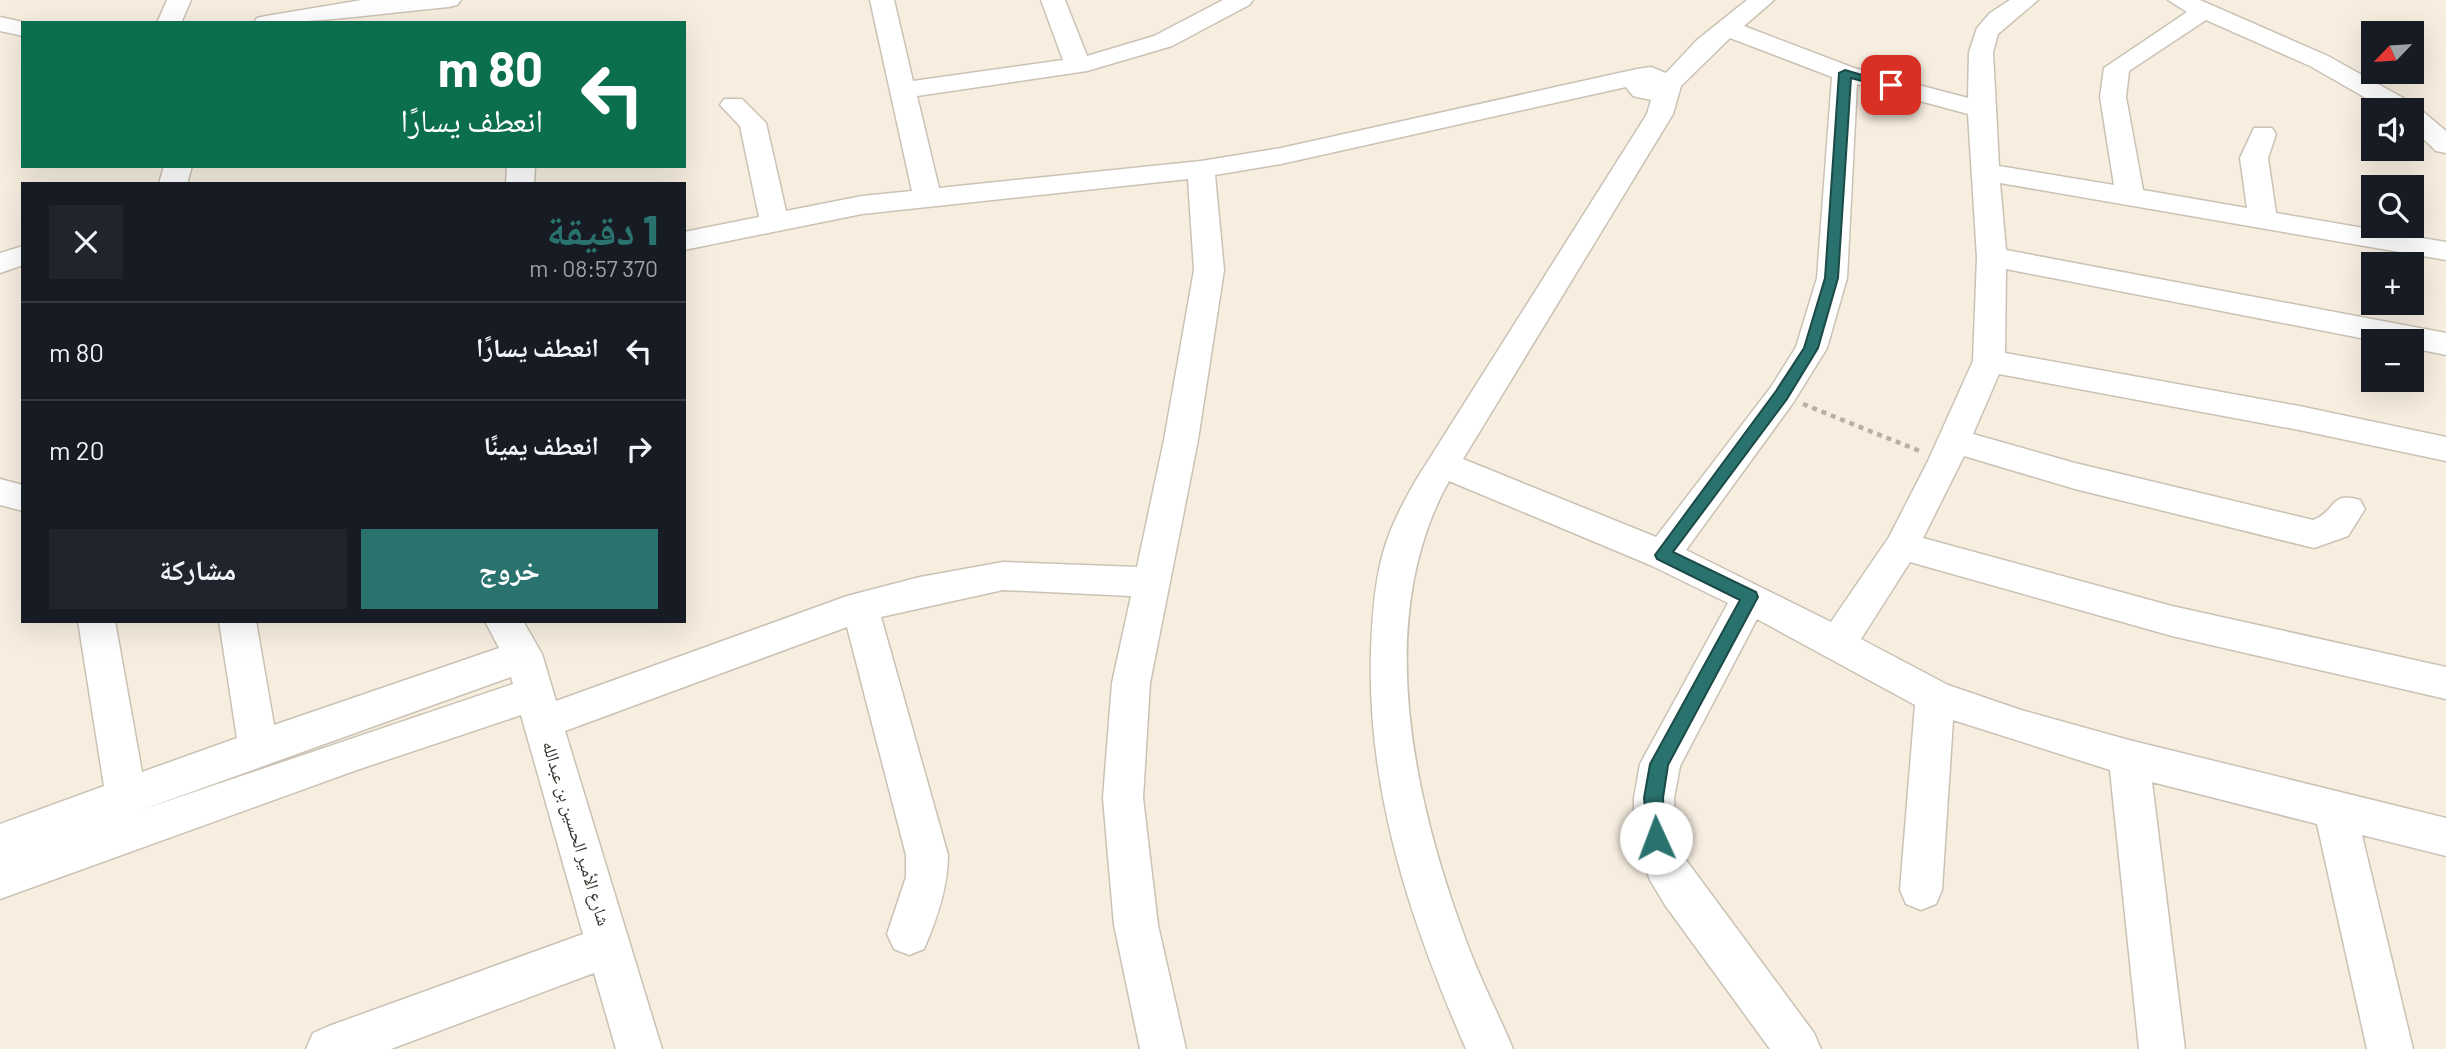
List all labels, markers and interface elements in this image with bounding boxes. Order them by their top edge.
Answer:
north arrow [2361,21,2424,84]
map controls [2361,21,2424,392]
text: 80 m [438,38,543,97]
icon: left [567,49,658,140]
pin [1861,55,1921,115]
icon: arrive [1872,66,1910,104]
button: sound [2361,98,2424,161]
text: انعطف يسارًا [400,100,543,138]
button: search [2361,175,2424,238]
text: 1 دقيقة [546,203,658,253]
button: close [49,205,123,279]
button: + [2361,252,2424,315]
text: 370 m · 08:57 [529,254,658,282]
button: − [2361,329,2424,392]
text: انعطف يسارًا [476,331,599,362]
icon: left [620,332,658,370]
text: 80 m [49,336,104,367]
text: انعطف يمينًا [484,429,599,460]
icon: right [620,430,658,468]
text: 20 m [49,434,104,465]
button: مشاركة [49,529,347,609]
button: خروج [361,529,658,609]
street label: شارع الأمير الحسين بن عبدالله [537,738,616,928]
position arrow [1619,801,1693,875]

